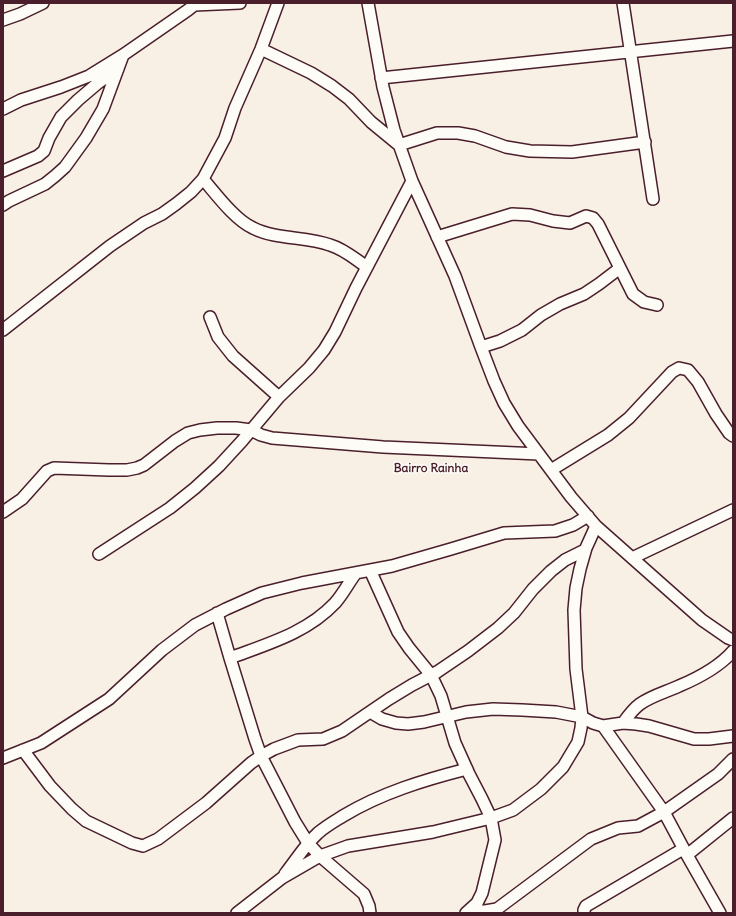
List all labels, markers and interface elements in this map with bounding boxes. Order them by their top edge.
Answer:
district label: Bairro Rainha [394,462,468,476]

